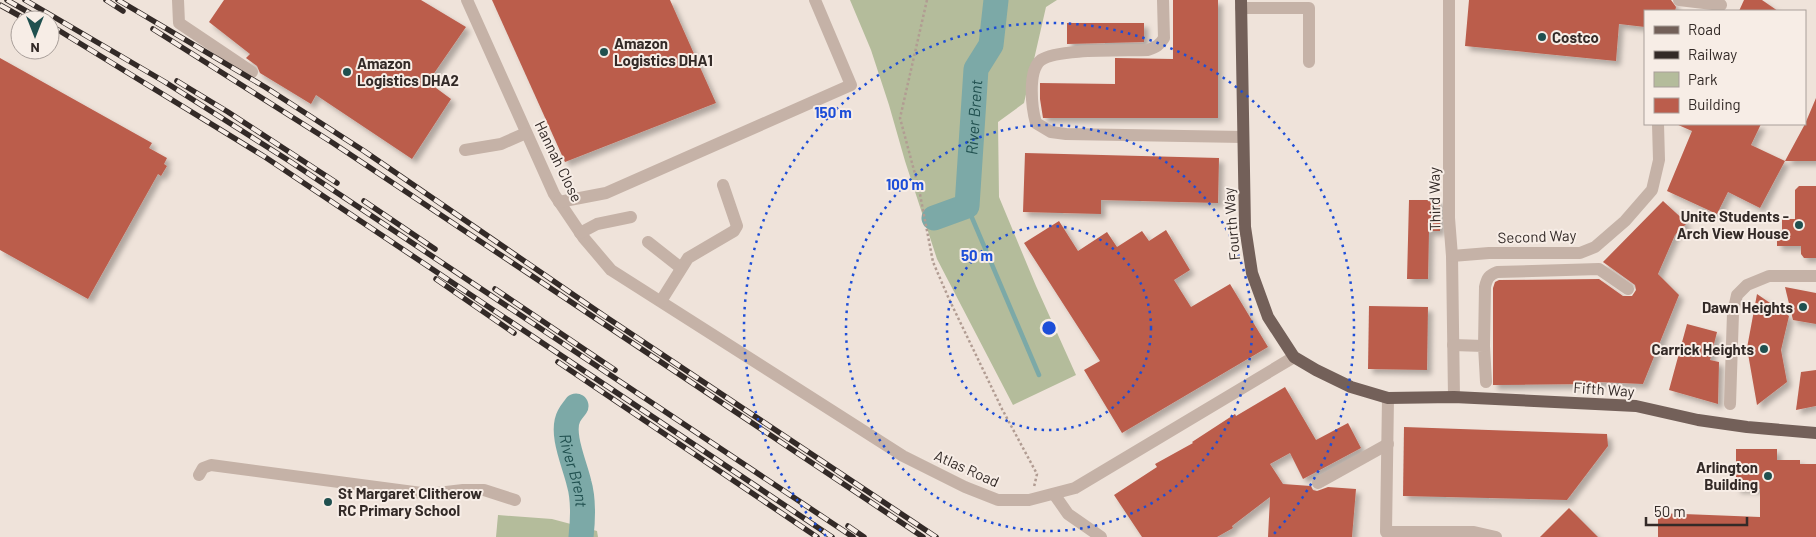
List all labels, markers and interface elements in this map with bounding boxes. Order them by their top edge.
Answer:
north arrow [10,10,60,60]
legend [1644,10,1806,125]
text: Road [1688,20,1721,38]
place label: Costco [1552,28,1599,46]
marker: Costco [1536,31,1548,43]
place label: Amazon Logistics DHA1 [614,34,713,69]
text: N [30,40,40,57]
text: Railway [1688,45,1737,63]
marker: Amazon Logistics DHA1 [598,46,610,58]
place label: Amazon Logistics DHA2 [357,54,459,89]
marker: Amazon Logistics DHA2 [341,66,353,78]
text: Park [1688,70,1718,88]
water label: River Brent [961,79,985,155]
text: Building [1688,95,1741,113]
text: 150 m [814,103,852,121]
street label: Hannah Close [532,117,586,205]
street label: Third Way [1424,167,1444,231]
text: 100 m [886,175,924,193]
street label: Fourth Way [1219,187,1243,261]
place label: Unite Students - Arch View House [1677,207,1789,242]
marker: Unite Students - Arch View House [1793,219,1805,231]
street label: Second Way [1497,226,1577,246]
text: 50 m [961,246,993,264]
place label: Dawn Heights [1702,298,1793,316]
marker: Dawn Heights [1797,301,1809,313]
centre of rings [1040,319,1058,337]
place label: Carrick Heights [1651,340,1754,358]
marker: Carrick Heights [1758,343,1770,355]
street label: Fifth Way [1573,378,1635,400]
water label: River Brent [557,432,592,508]
street label: Atlas Road [932,446,1002,490]
place label: Arlington Building [1696,458,1758,493]
marker: Arlington Building [1762,470,1774,482]
place label: St Margaret Clitherow RC Primary School [338,484,482,519]
scale bar [1646,494,1747,526]
marker: St Margaret Clitherow RC Primary School [322,496,334,508]
text: 50 m [1654,502,1686,520]

